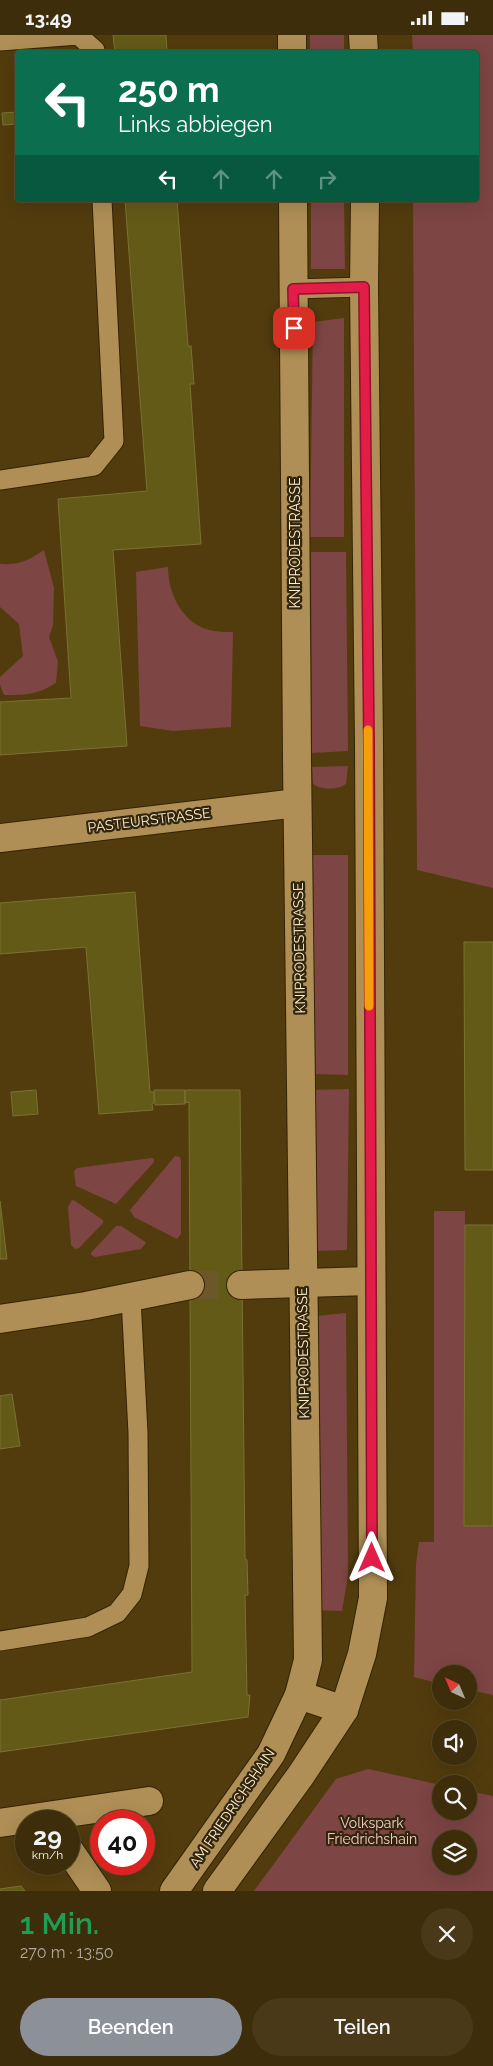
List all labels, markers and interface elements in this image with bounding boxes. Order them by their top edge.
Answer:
text: 13:49 [25,7,72,29]
text: 250 m [118,69,220,110]
icon: left [35,70,100,135]
text: Links abbiegen [118,111,273,137]
icon: left [154,165,182,193]
icon: ahead [207,165,235,193]
icon: ahead [260,165,288,193]
icon: right [313,165,341,193]
pin [273,307,315,349]
icon: arrive [280,314,308,342]
street label: KNIPRODESTRASSE [287,477,303,609]
street label: PASTEURSTRASSE [87,805,211,835]
street label: KNIPRODESTRASSE [290,882,308,1014]
street label: KNIPRODESTRASSE [294,1287,312,1419]
position arrow [345,1531,397,1583]
north arrow [432,1665,478,1710]
map controls [432,1665,477,1875]
button: sound [432,1720,477,1765]
street label: AM FRIEDRICHSHAIN [186,1746,278,1870]
button: search [432,1775,477,1820]
speed limit sign: 40 [90,1810,155,1875]
park label: Volkspark Friedrichshain [327,1815,417,1847]
text: 29 [33,1821,62,1851]
button: layers [432,1830,477,1875]
text: km/h [32,1848,63,1862]
text: 1 Min. [20,1906,99,1941]
button: close [421,1908,473,1960]
text: 270 m · 13:50 [20,1943,114,1962]
button: Beenden [20,1998,242,2056]
button: Teilen [252,1998,473,2056]

